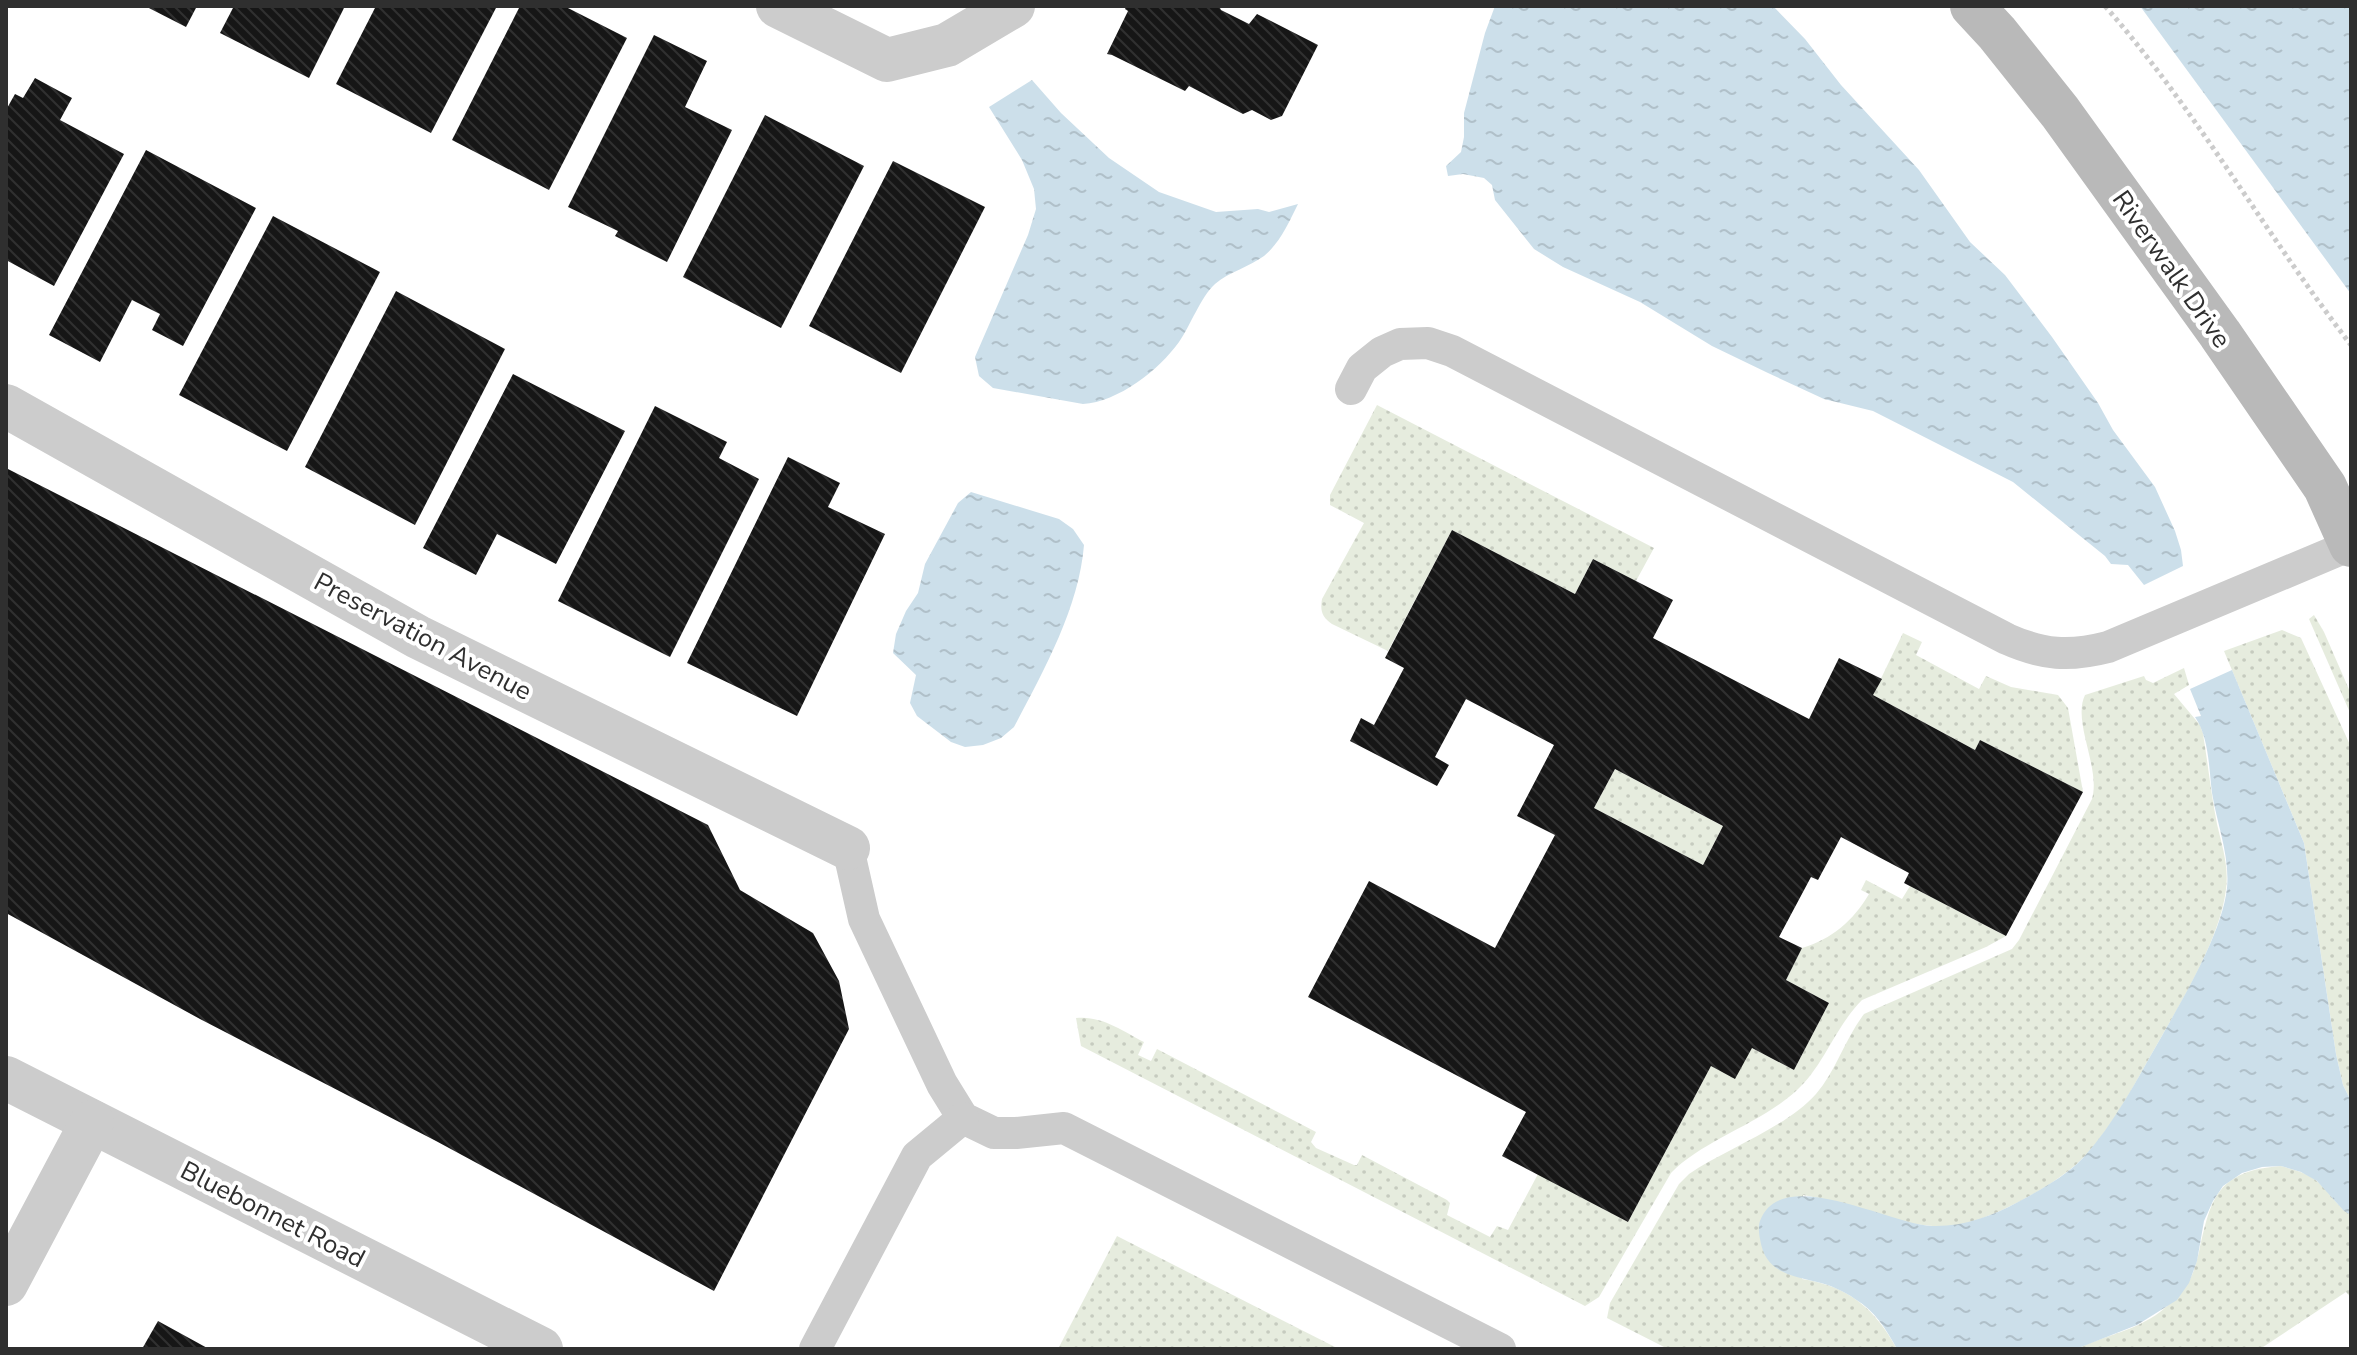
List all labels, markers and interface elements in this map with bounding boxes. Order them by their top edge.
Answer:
street label: Riverwalk Drive [2104,183,2239,355]
street label: Preservation Avenue [308,564,538,709]
street label: Bluebonnet Road [174,1153,371,1276]

